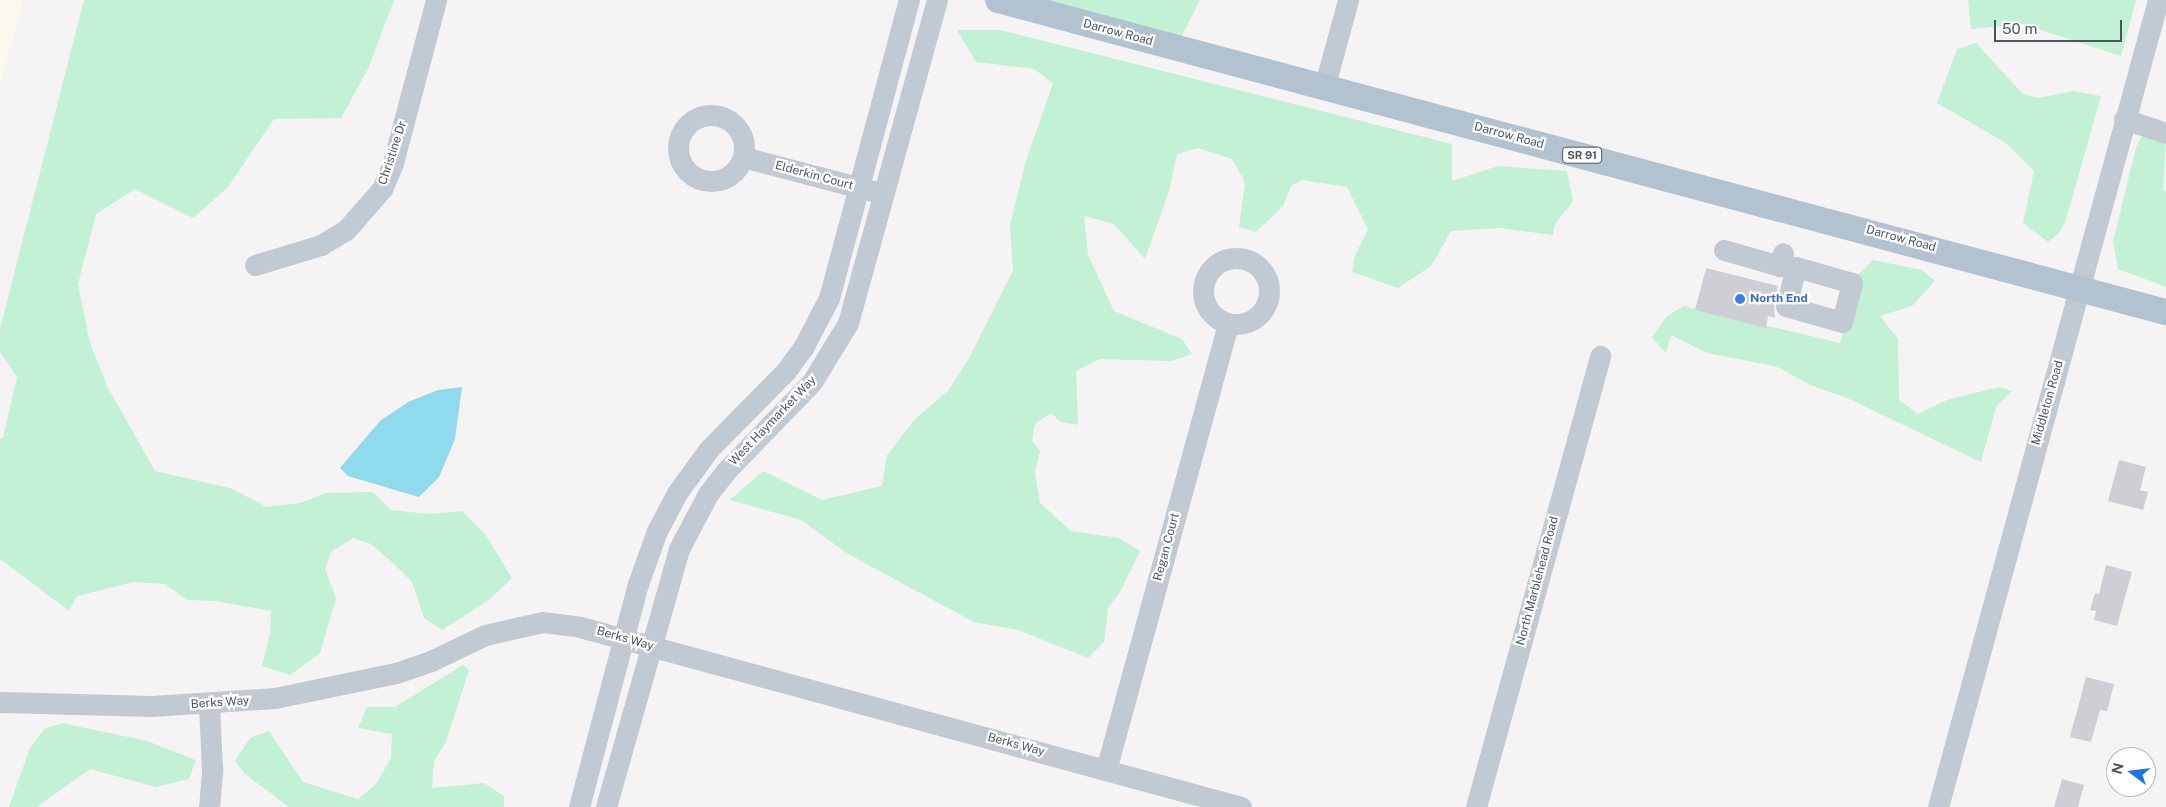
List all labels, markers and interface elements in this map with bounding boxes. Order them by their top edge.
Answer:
scale bar [1996,10,2124,42]
street label: Darrow Road [1082,17,1154,49]
text: 50 m [2002,20,2037,37]
street label: Christine Dr [376,119,410,187]
street label: Darrow Road [1473,120,1545,152]
road number: SR 91 [1562,146,1602,164]
street label: Elderkin Court [773,159,855,193]
street label: Darrow Road [1865,223,1937,255]
place label: North End [1750,292,1808,306]
marker: North End [1734,293,1746,305]
street label: Middleton Road [2029,359,2067,447]
street label: West Haymarket Way [726,373,820,469]
street label: Regan Court [1151,511,1183,583]
street label: North Marblehead Road [1514,515,1562,647]
street label: Berks Way [595,624,655,654]
street label: Berks Way [190,694,250,712]
street label: Berks Way [986,730,1046,760]
north arrow [2106,747,2156,797]
text: N [2108,761,2127,776]

